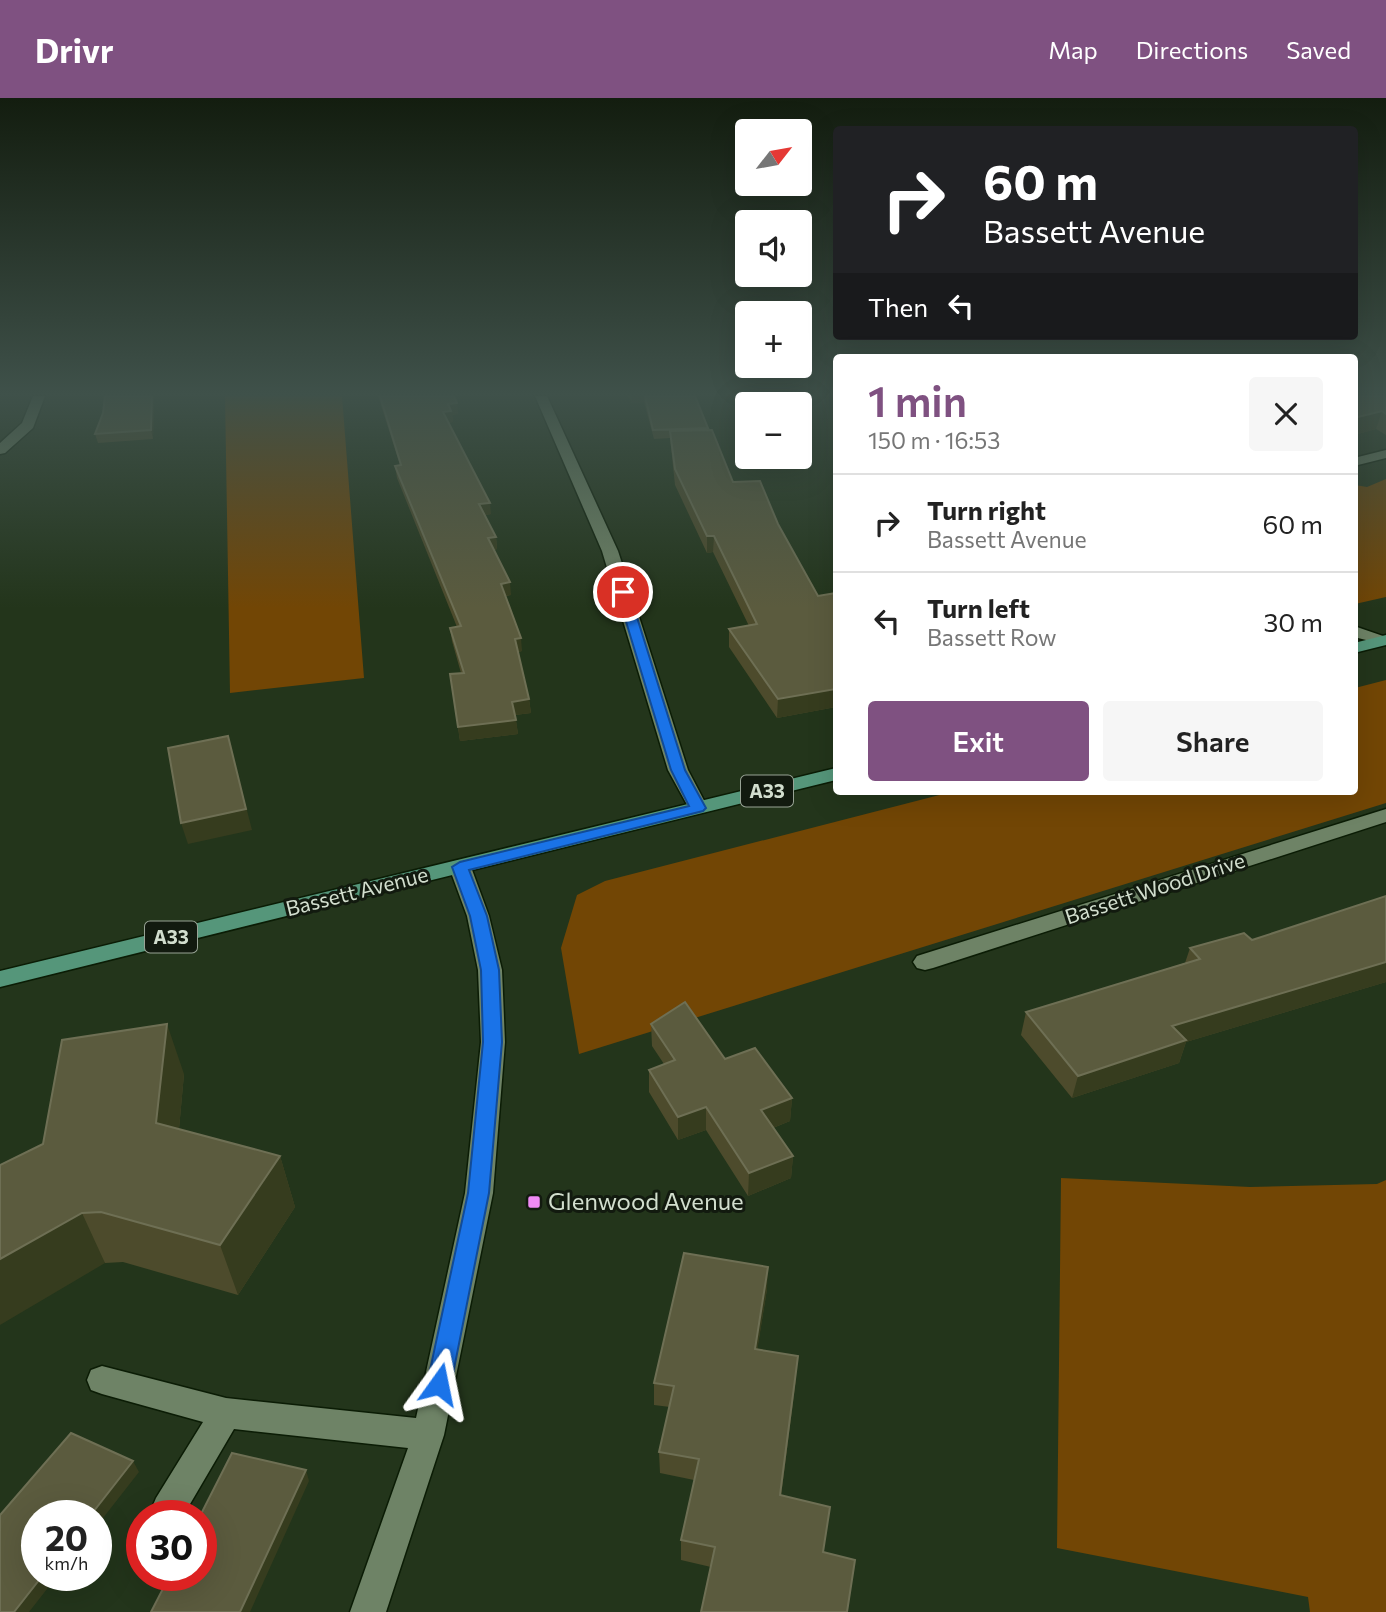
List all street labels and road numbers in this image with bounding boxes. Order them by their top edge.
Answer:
road number: A33 [741,776,793,806]
street label: Bassett Wood Drive [1061,847,1248,928]
street label: Bassett Avenue [283,861,430,920]
road number: A33 [145,922,197,952]

